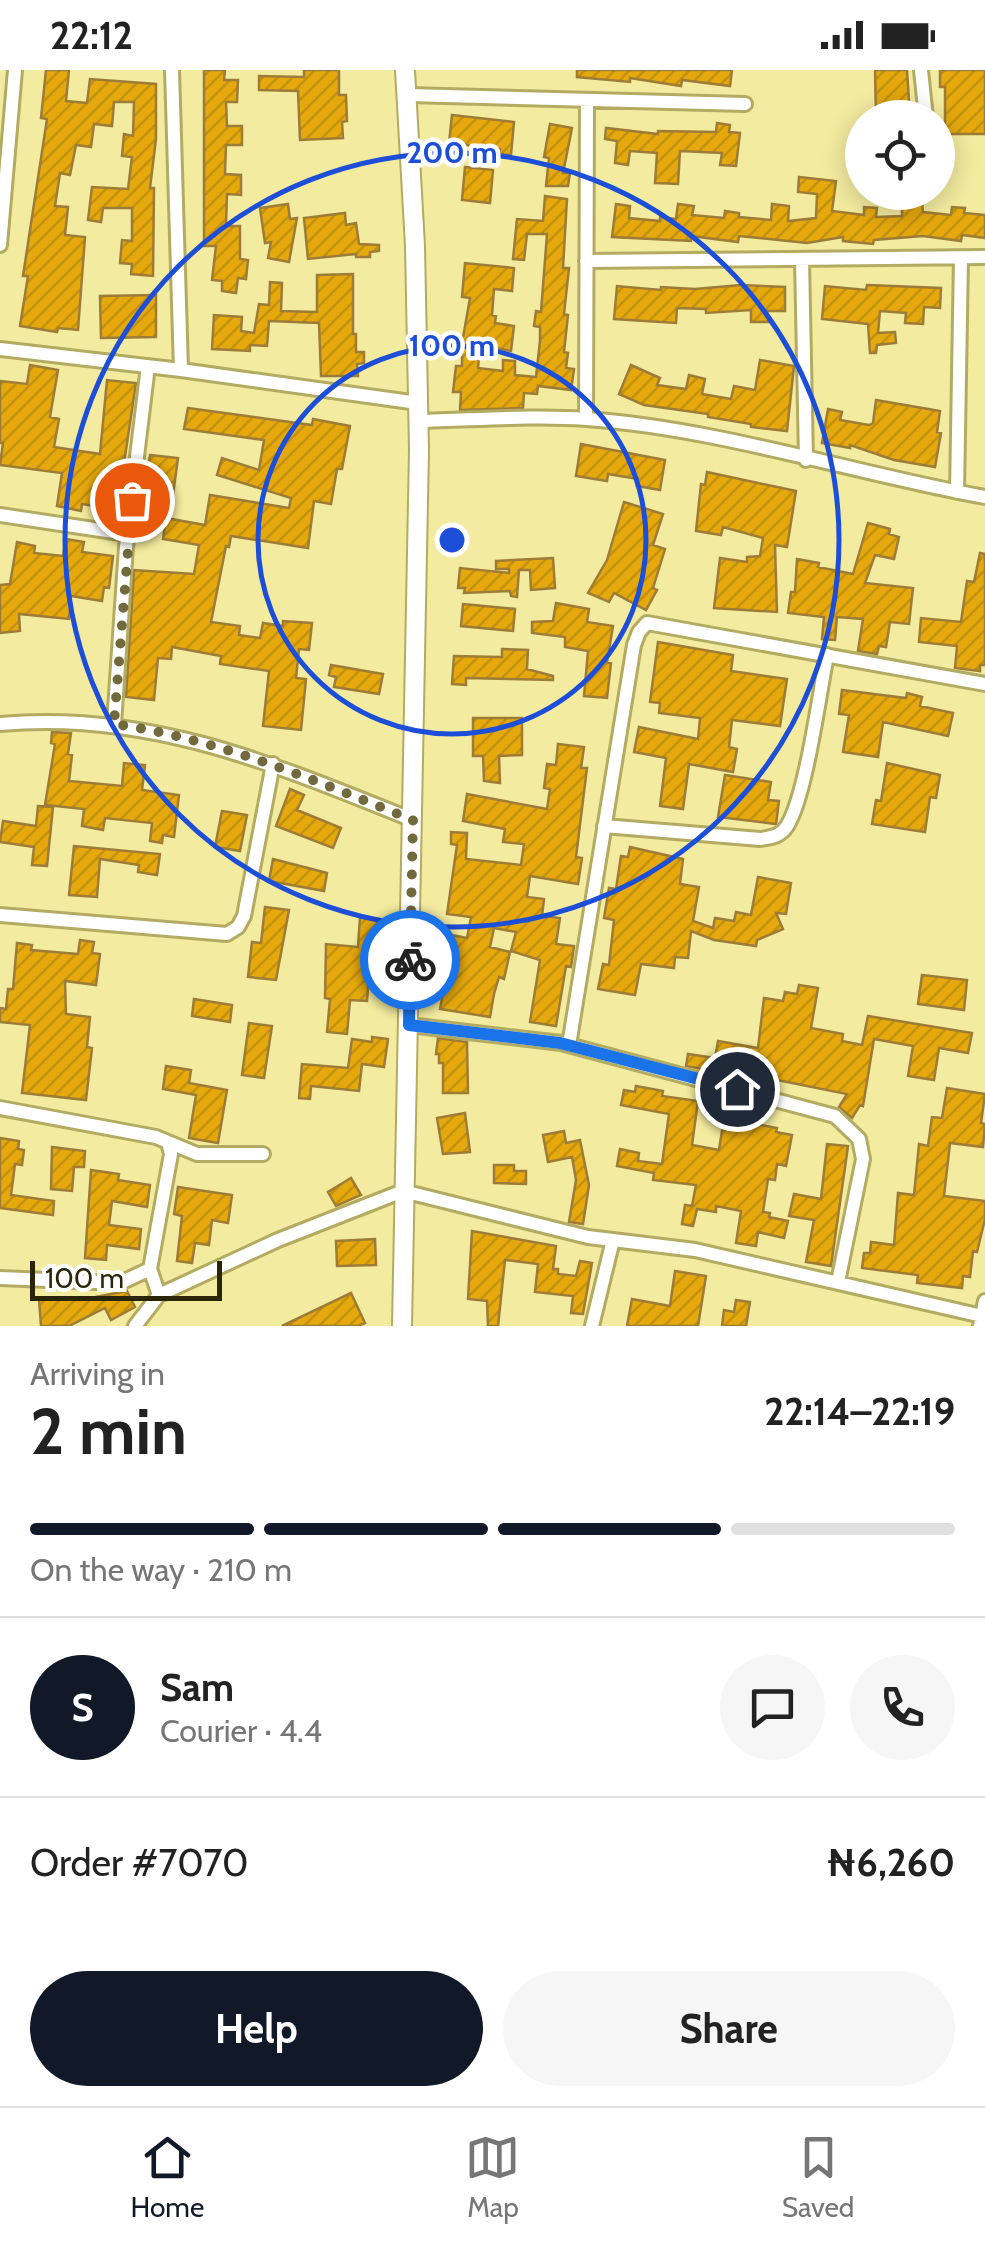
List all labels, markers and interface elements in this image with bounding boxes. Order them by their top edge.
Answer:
text: 22:12 [50,12,133,59]
map controls [845,100,955,210]
button: locate [845,100,955,210]
text: 200 m [406,134,498,171]
text: 100 m [409,327,495,364]
pin [90,458,175,543]
icon: bag [105,473,160,528]
centre of rings [434,522,470,558]
courier [360,910,460,1010]
icon: bike [383,933,438,988]
pin [695,1047,780,1132]
icon: home [710,1062,765,1117]
scale bar [30,1256,222,1300]
text: 100 m [45,1261,124,1295]
text: Arriving in [30,1354,165,1393]
text: 22:14–22:19 [764,1388,955,1435]
text: 2 min [30,1391,187,1470]
text: On the way · 210 m [30,1550,292,1589]
button: chat [720,1655,825,1760]
button: phone [850,1655,955,1760]
text: Sam [160,1664,234,1711]
text: S [71,1684,94,1731]
text: Courier · 4.4 [160,1711,322,1750]
text: Order #7070 [30,1839,249,1886]
text: ₦6,260 [826,1839,955,1886]
button: Help [30,1971,483,2086]
button: Share [503,1971,955,2086]
tab: Home [131,2130,204,2224]
tab: Map [465,2130,520,2224]
tab: Saved [782,2130,854,2224]

